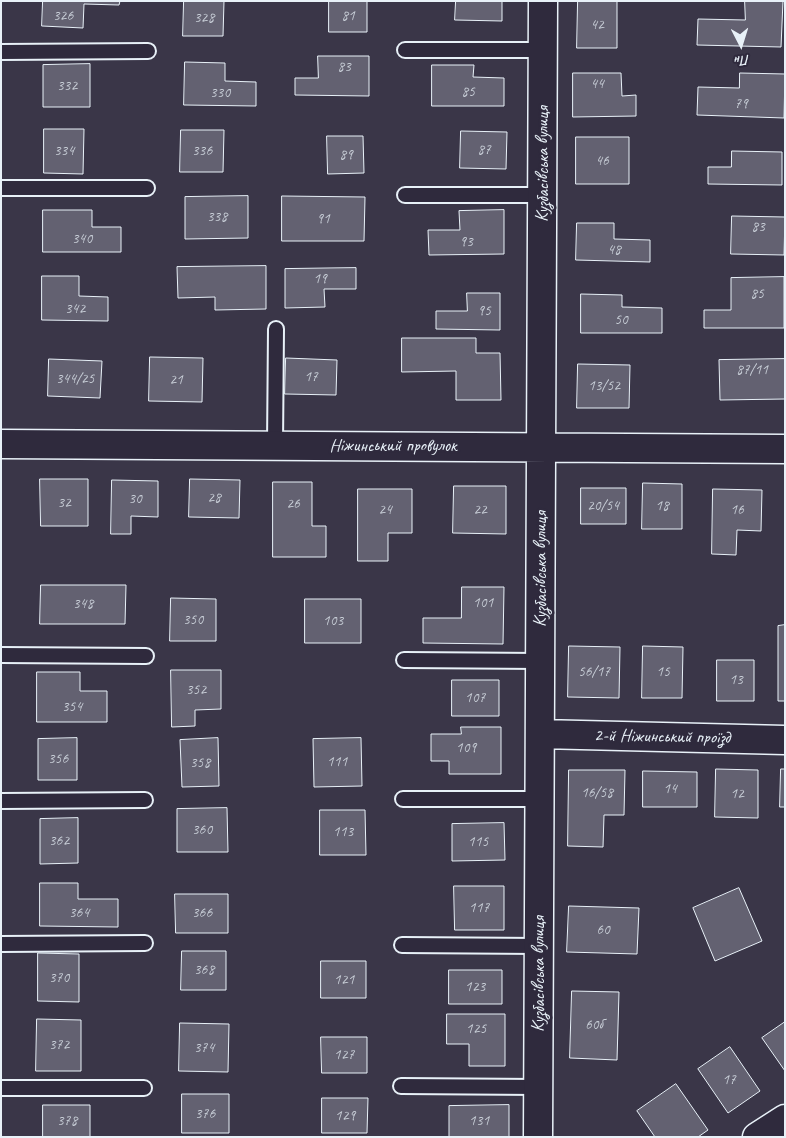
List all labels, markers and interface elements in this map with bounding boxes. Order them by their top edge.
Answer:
house number: 326 [53,7,73,25]
house number: 81 [341,7,355,25]
house number: 328 [194,9,214,27]
house number: 42 [590,16,604,34]
north arrow [716,20,766,70]
text: Пн [734,51,750,70]
house number: 83 [337,58,351,76]
house number: 44 [590,75,604,93]
house number: 332 [57,77,77,95]
house number: 85 [461,83,475,101]
house number: 330 [210,84,230,102]
house number: 79 [734,95,748,113]
street label: Кузбасівська вулиця [532,106,554,222]
house number: 87 [477,141,491,159]
house number: 334 [54,142,74,160]
house number: 336 [192,142,212,160]
house number: 89 [339,146,353,164]
house number: 46 [595,152,609,170]
house number: 338 [207,208,227,226]
house number: 91 [316,210,330,228]
house number: 83 [751,218,765,236]
house number: 340 [72,230,92,248]
house number: 93 [459,233,473,251]
house number: 48 [607,241,621,259]
house number: 19 [313,270,327,288]
house number: 85 [750,285,764,303]
house number: 342 [65,300,85,318]
house number: 95 [477,302,491,320]
house number: 50 [614,311,628,329]
house number: 87/11 [736,361,768,379]
house number: 17 [304,368,318,386]
house number: 344/25 [56,370,94,388]
house number: 21 [169,371,183,389]
house number: 13/52 [588,377,620,395]
street label: Ніжинський провулок [329,435,457,457]
house number: 28 [207,489,221,507]
house number: 30 [128,490,142,508]
house number: 32 [57,494,71,512]
house number: 26 [286,495,300,513]
house number: 20/54 [587,497,619,515]
house number: 18 [655,497,669,515]
house number: 24 [378,501,392,519]
house number: 22 [473,501,487,519]
house number: 16 [730,501,744,519]
street label: Кузбасівська вулиця [530,511,552,627]
house number: 101 [473,594,493,612]
house number: 348 [73,595,93,613]
house number: 350 [183,611,203,629]
house number: 103 [323,612,343,630]
house number: 56/17 [578,663,610,681]
house number: 15 [656,663,670,681]
house number: 13 [729,671,743,689]
house number: 352 [186,681,206,699]
house number: 107 [465,689,485,707]
house number: 354 [62,698,82,716]
street label: 2-й Ніжинський проїзд [594,725,730,749]
house number: 109 [456,739,476,757]
house number: 356 [48,750,68,768]
house number: 111 [327,753,347,771]
house number: 358 [190,754,210,772]
house number: 14 [663,780,677,798]
house number: 16/58 [581,784,613,802]
house number: 12 [730,785,744,803]
house number: 360 [192,821,212,839]
house number: 113 [333,823,353,841]
house number: 362 [49,832,69,850]
house number: 115 [468,833,488,851]
house number: 117 [469,899,489,917]
house number: 364 [69,904,89,922]
house number: 366 [192,904,212,922]
street label: Кузбасівська вулиця [528,916,550,1032]
house number: 60 [596,921,610,939]
house number: 368 [194,961,214,979]
house number: 370 [49,969,69,987]
house number: 121 [334,971,354,989]
house number: 123 [465,978,485,996]
house number: 60б [585,1016,603,1034]
house number: 125 [466,1020,486,1038]
house number: 372 [49,1036,69,1054]
house number: 374 [194,1039,214,1057]
house number: 127 [334,1046,354,1064]
house number: 17 [722,1071,736,1089]
house number: 376 [195,1105,215,1123]
house number: 129 [335,1107,355,1125]
house number: 378 [57,1112,77,1130]
house number: 131 [469,1112,489,1130]

